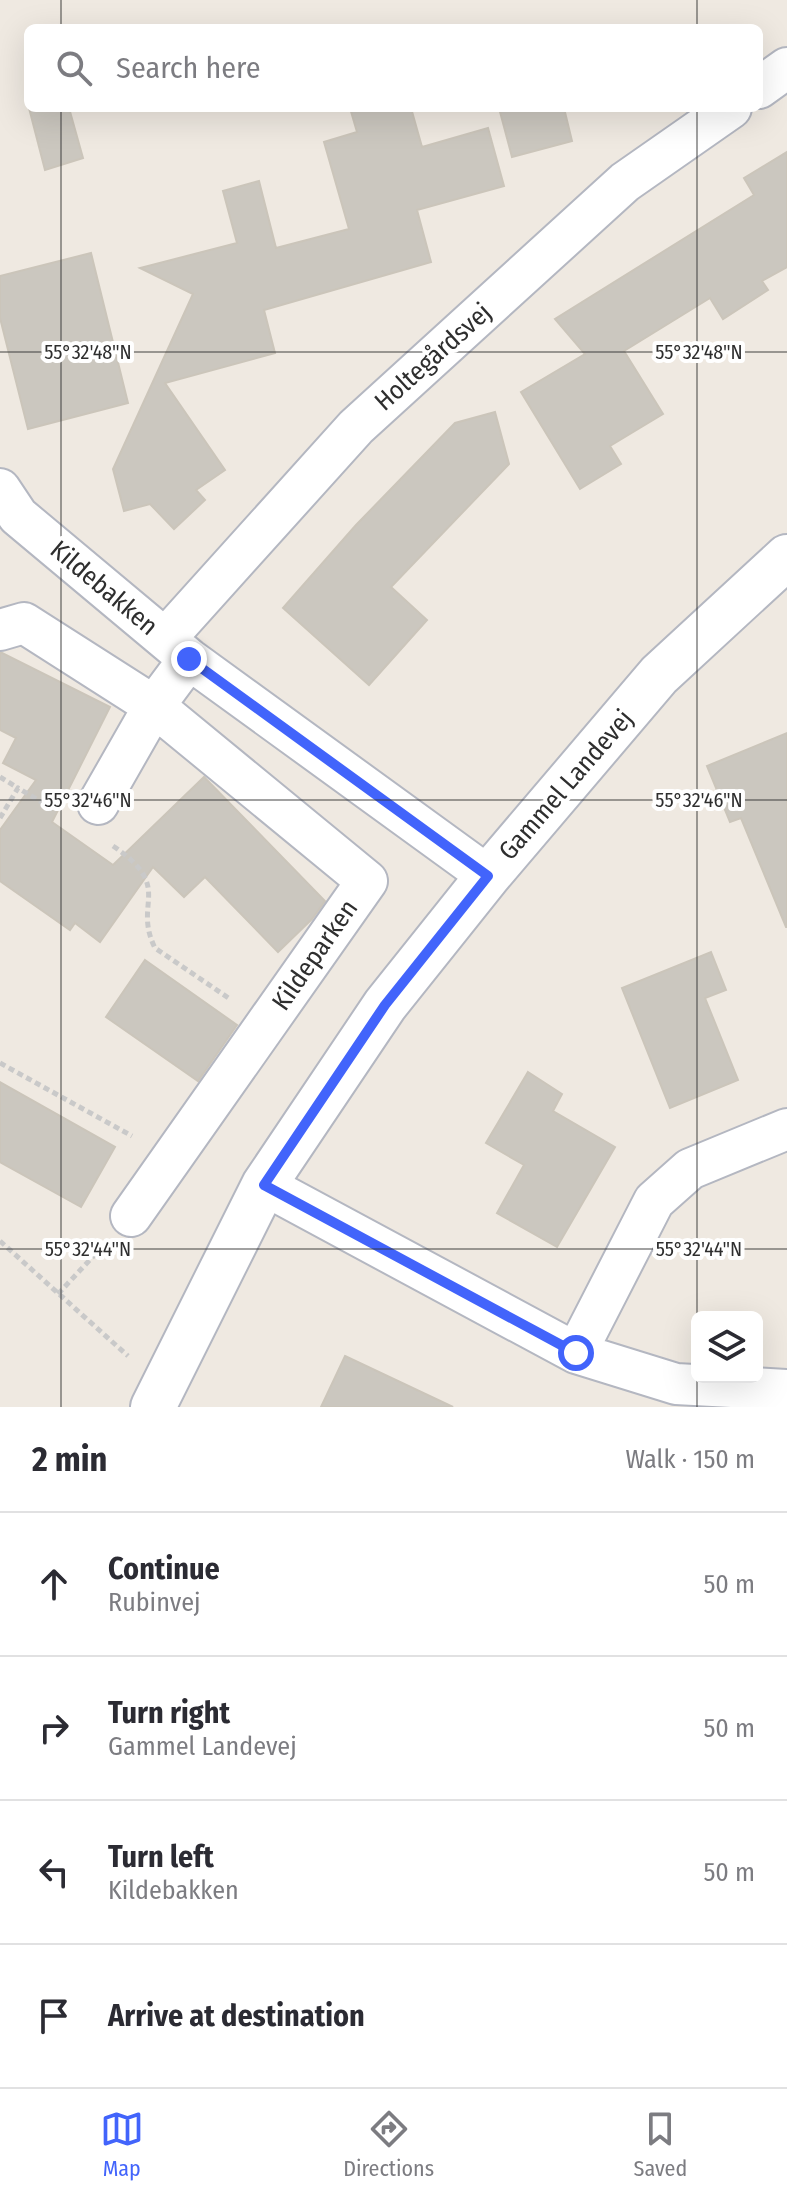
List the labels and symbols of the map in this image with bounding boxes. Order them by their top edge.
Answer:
street label: Holtegårdsvej [369,297,497,417]
text: 55°32'48"N [44,340,132,364]
text: 55°32'48"N [655,340,743,364]
street label: Kildebakken [44,534,164,642]
route end [171,641,207,677]
street label: Gammel Landevej [492,704,640,866]
text: 55°32'46"N [44,788,132,812]
text: 55°32'46"N [655,788,743,812]
street label: Kildeparken [266,894,364,1016]
text: 55°32'44"N [45,1237,131,1261]
text: 55°32'44"N [656,1237,742,1261]
route start [558,1335,594,1371]

